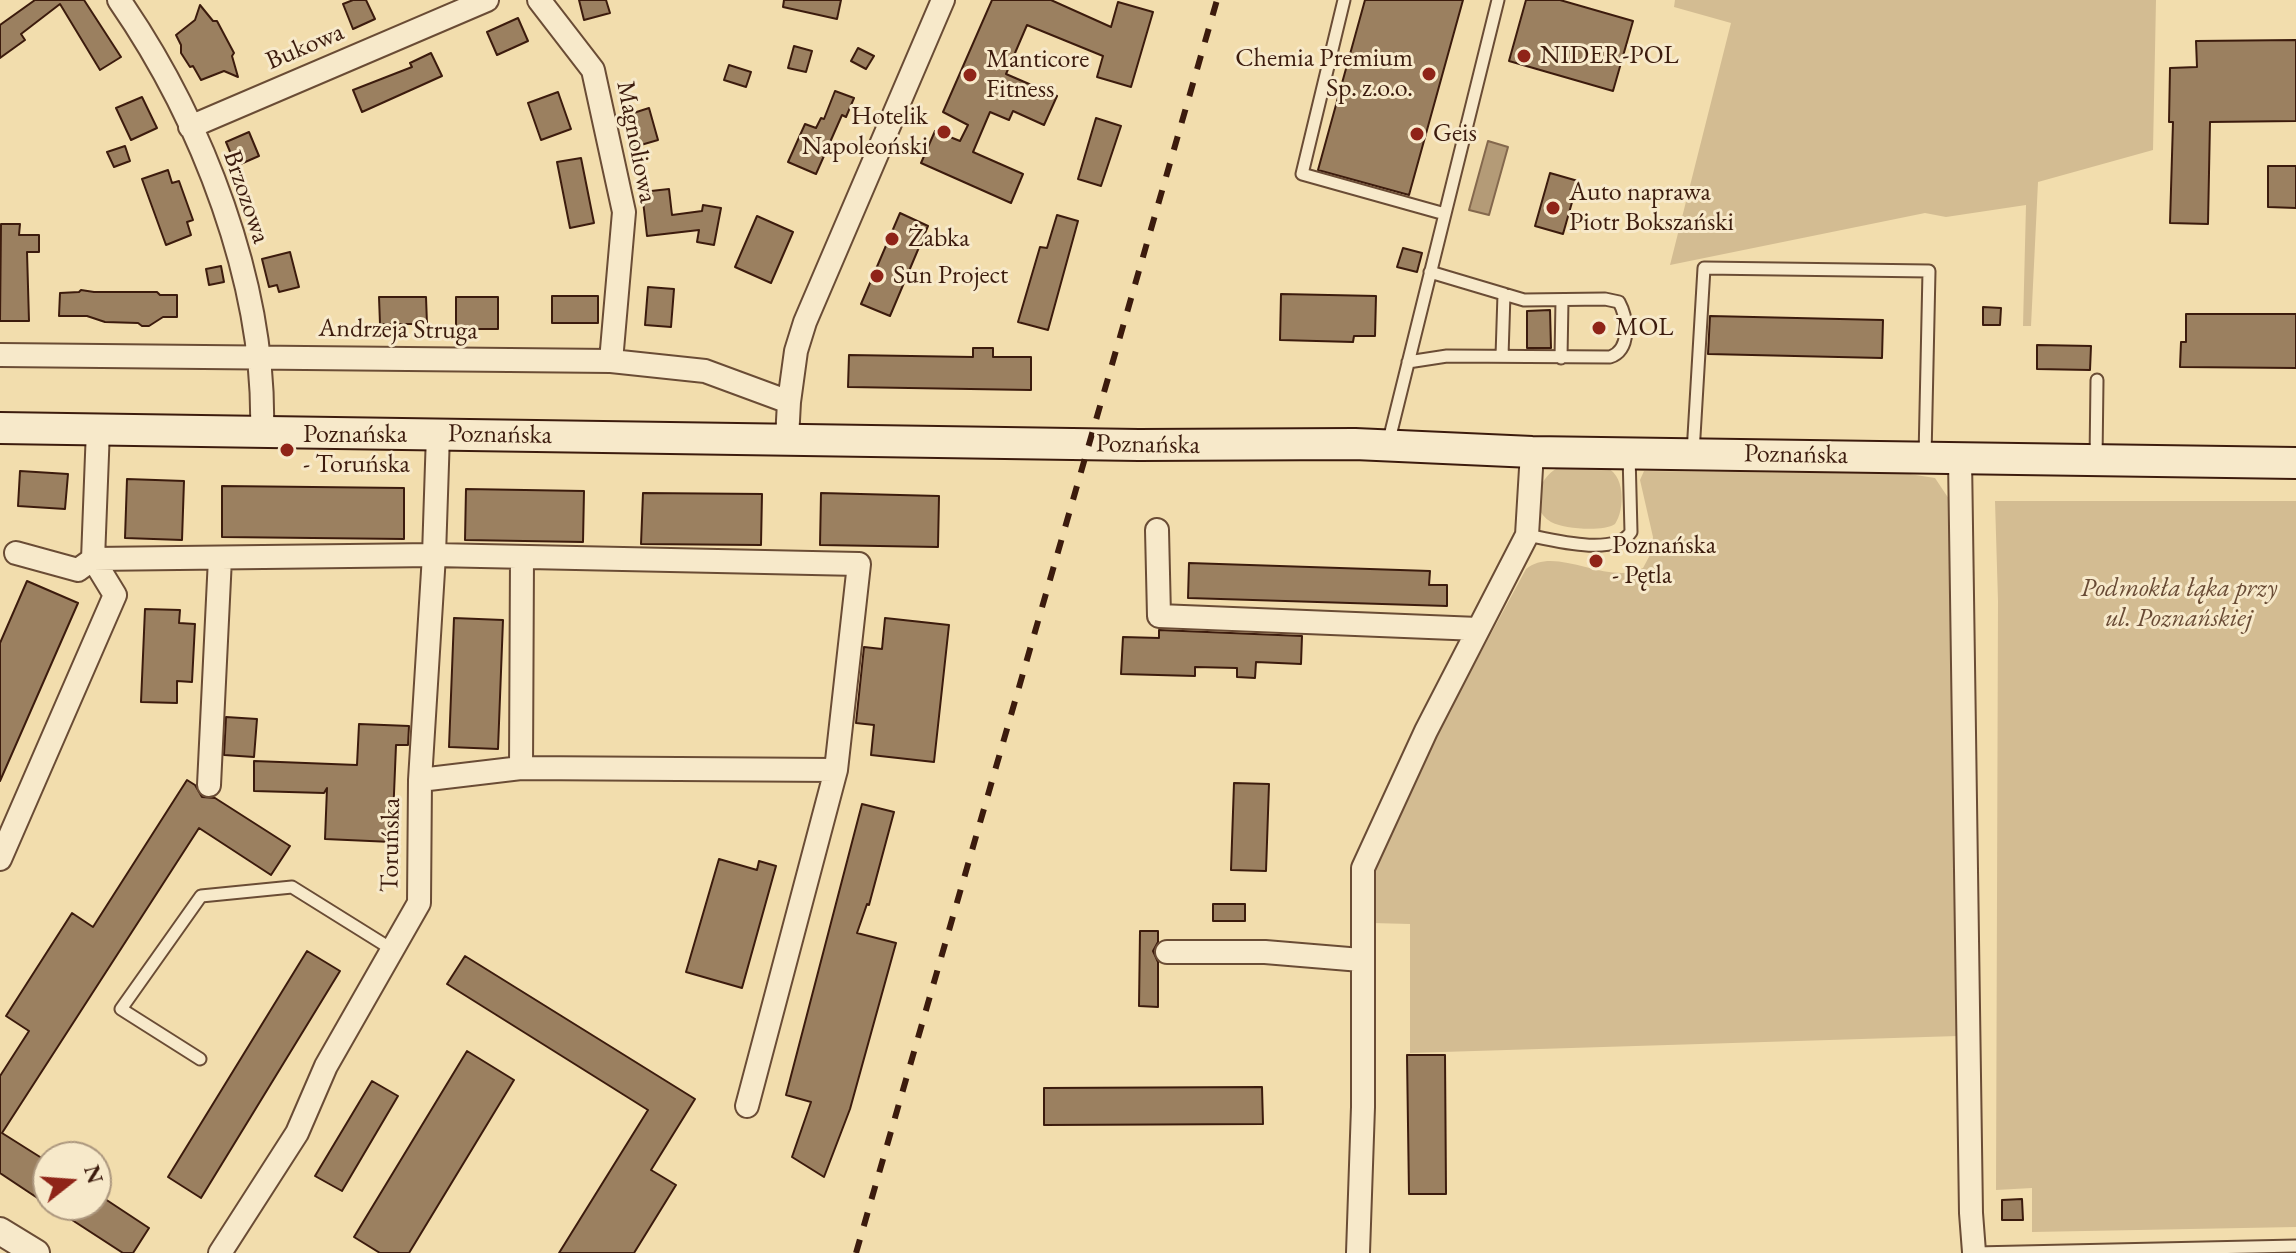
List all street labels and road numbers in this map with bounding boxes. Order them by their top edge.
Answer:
street label: Bukowa [261,17,349,77]
street label: Magnoliowa [609,78,663,206]
street label: Brzozowa [216,146,276,248]
street label: Andrzeja Struga [318,313,478,347]
street label: Poznańska [448,418,552,452]
street label: Poznańska [1096,428,1200,462]
street label: Poznańska [1744,438,1848,472]
street label: Toruńska [375,797,407,893]

